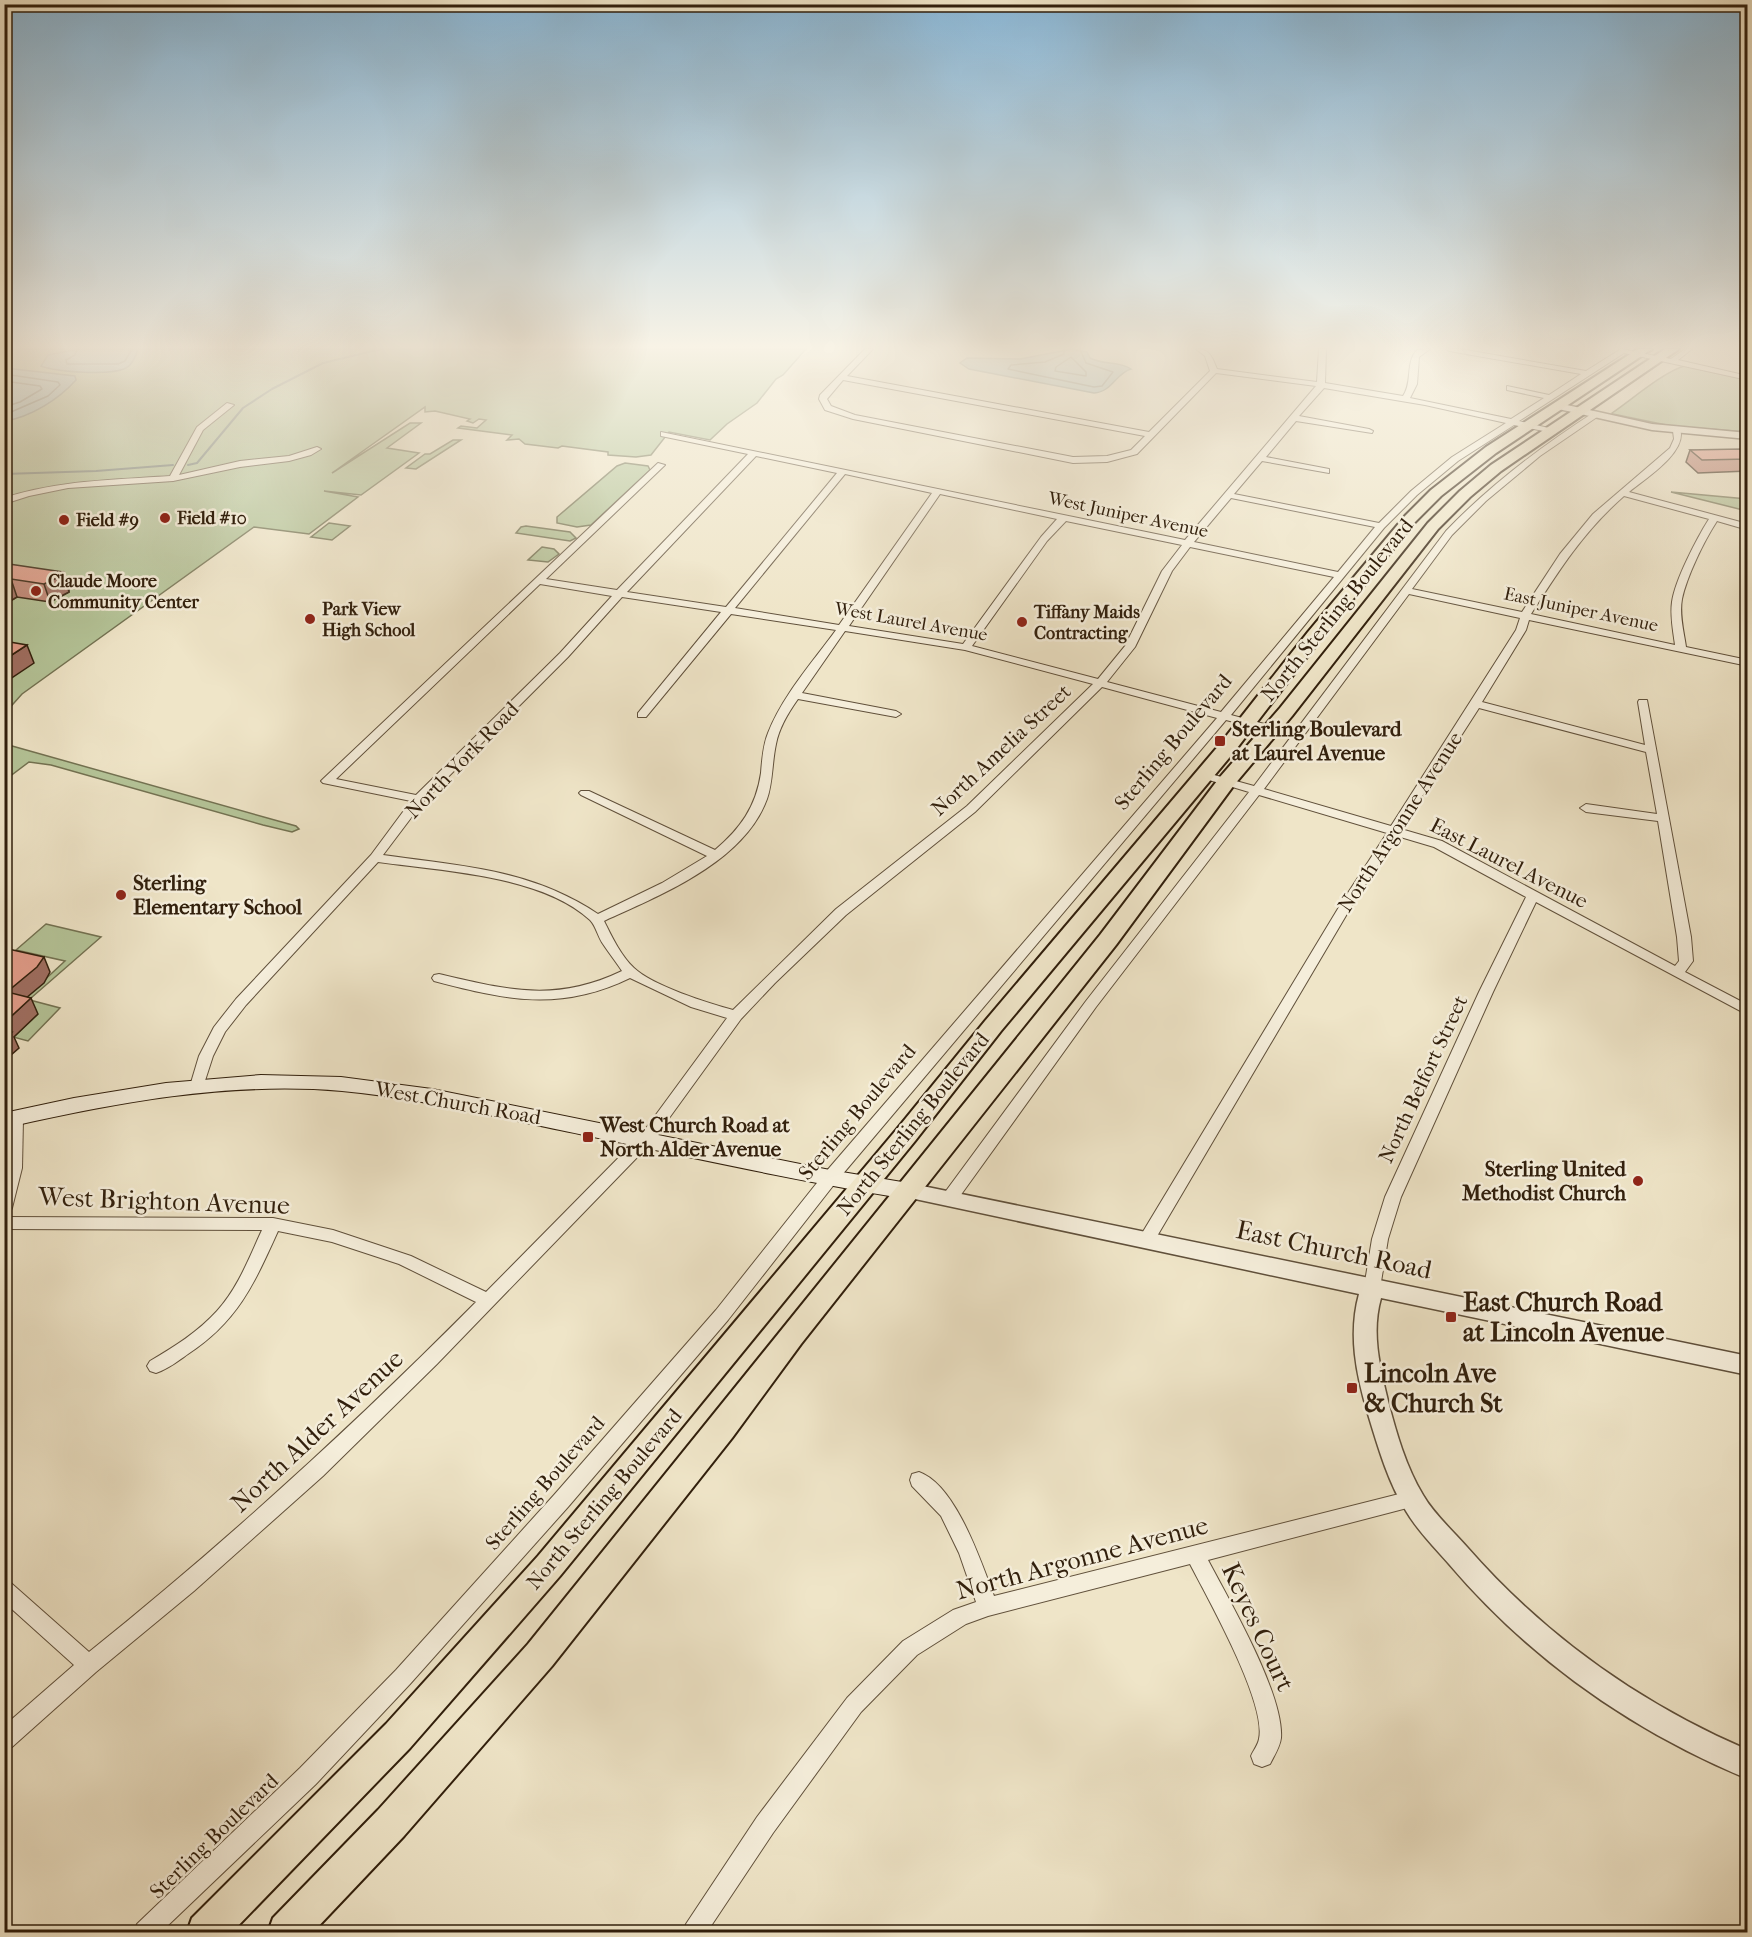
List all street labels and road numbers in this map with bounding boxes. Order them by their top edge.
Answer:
street label: West Juniper Avenue [1045,488,1210,542]
street label: North Sterling Boulevard [1256,513,1419,706]
street label: East Juniper Avenue [1502,583,1660,637]
street label: West Laurel Avenue [832,598,989,646]
street label: Sterling Boulevard [1109,669,1237,815]
street label: North Amelia Street [926,679,1076,821]
street label: North York Road [400,696,524,823]
street label: North Argonne Avenue [1333,727,1467,917]
street label: East Laurel Avenue [1426,813,1592,913]
street label: North Belfort Street [1374,991,1473,1167]
street label: North Sterling Boulevard [832,1027,995,1220]
street label: Sterling Boulevard [793,1039,921,1185]
street label: West Church Road [372,1076,543,1129]
street label: West Brighton Avenue [37,1181,290,1221]
street label: East Church Road [1233,1214,1435,1286]
street label: North Alder Avenue [224,1343,410,1519]
street label: North Sterling Boulevard [521,1403,687,1594]
street label: Sterling Boulevard [480,1411,610,1555]
street label: North Argonne Avenue [952,1509,1212,1607]
street label: Keyes Court [1215,1558,1301,1697]
street label: Sterling Boulevard [145,1768,284,1903]

